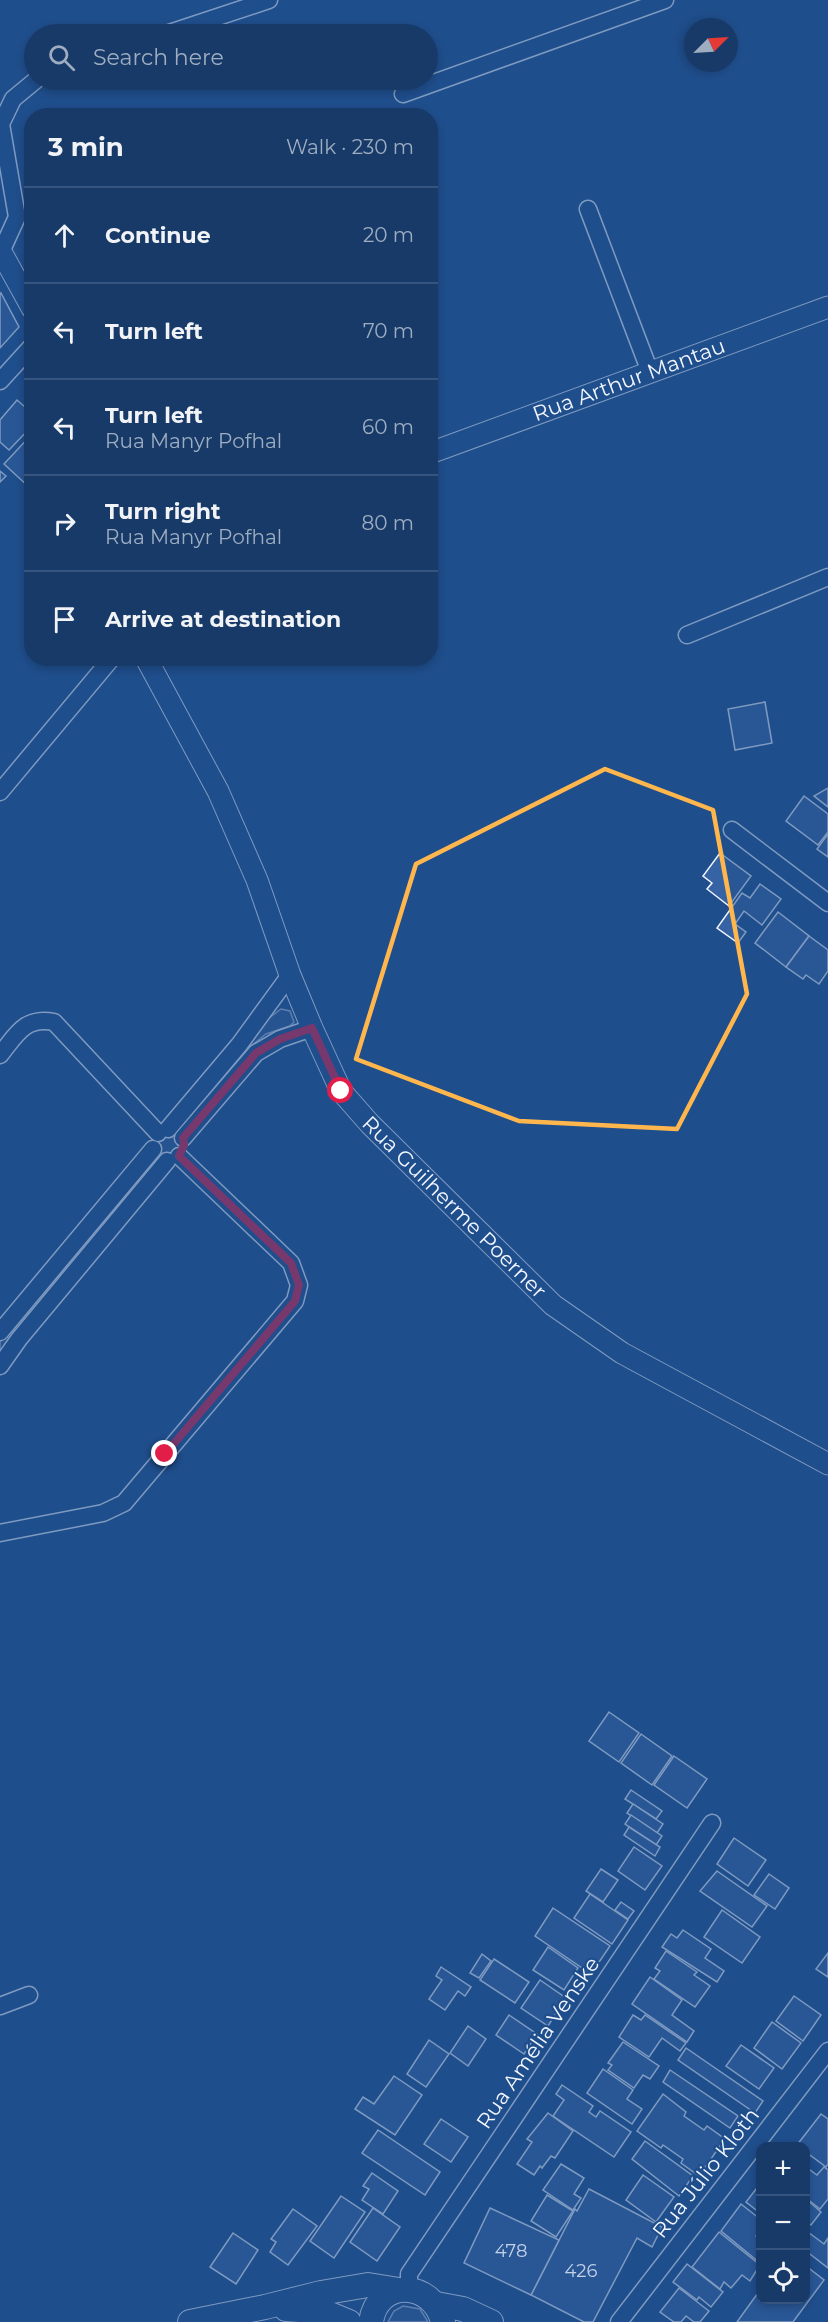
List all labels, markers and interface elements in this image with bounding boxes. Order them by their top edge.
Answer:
north arrow [684,18,738,72]
search box [24,24,438,90]
icon: search [45,41,78,74]
text: Search here [93,44,224,71]
text: 3 min [48,131,124,163]
text: Walk · 230 m [286,135,414,159]
icon: ahead [48,219,81,252]
text: Continue [105,222,211,249]
text: 20 m [363,223,414,247]
icon: left [48,315,81,348]
text: Turn left [105,318,203,345]
text: 70 m [363,319,414,343]
street label: Rua Arthur Mantau [529,333,729,426]
text: Turn left [105,402,203,429]
icon: left [48,411,81,444]
text: 60 m [362,415,414,439]
text: Rua Manyr Pofhal [105,429,282,453]
text: Turn right [105,498,220,525]
icon: right [48,507,81,540]
text: 80 m [362,511,414,535]
text: Rua Manyr Pofhal [105,525,282,549]
icon: arrive [48,603,81,636]
text: Arrive at destination [105,606,341,633]
route start [327,1077,353,1103]
street label: Rua Guilherme Poerner [357,1111,552,1303]
route end [151,1440,177,1466]
street label: Rua Amélia Venske [471,1952,604,2133]
street label: Rua Júlio Kloth [647,2103,764,2243]
map controls [756,2142,810,2304]
button: + [756,2142,810,2196]
button: − [756,2196,810,2250]
house number: 478 [495,2240,527,2262]
button: locate [756,2250,810,2304]
house number: 426 [564,2260,598,2282]

